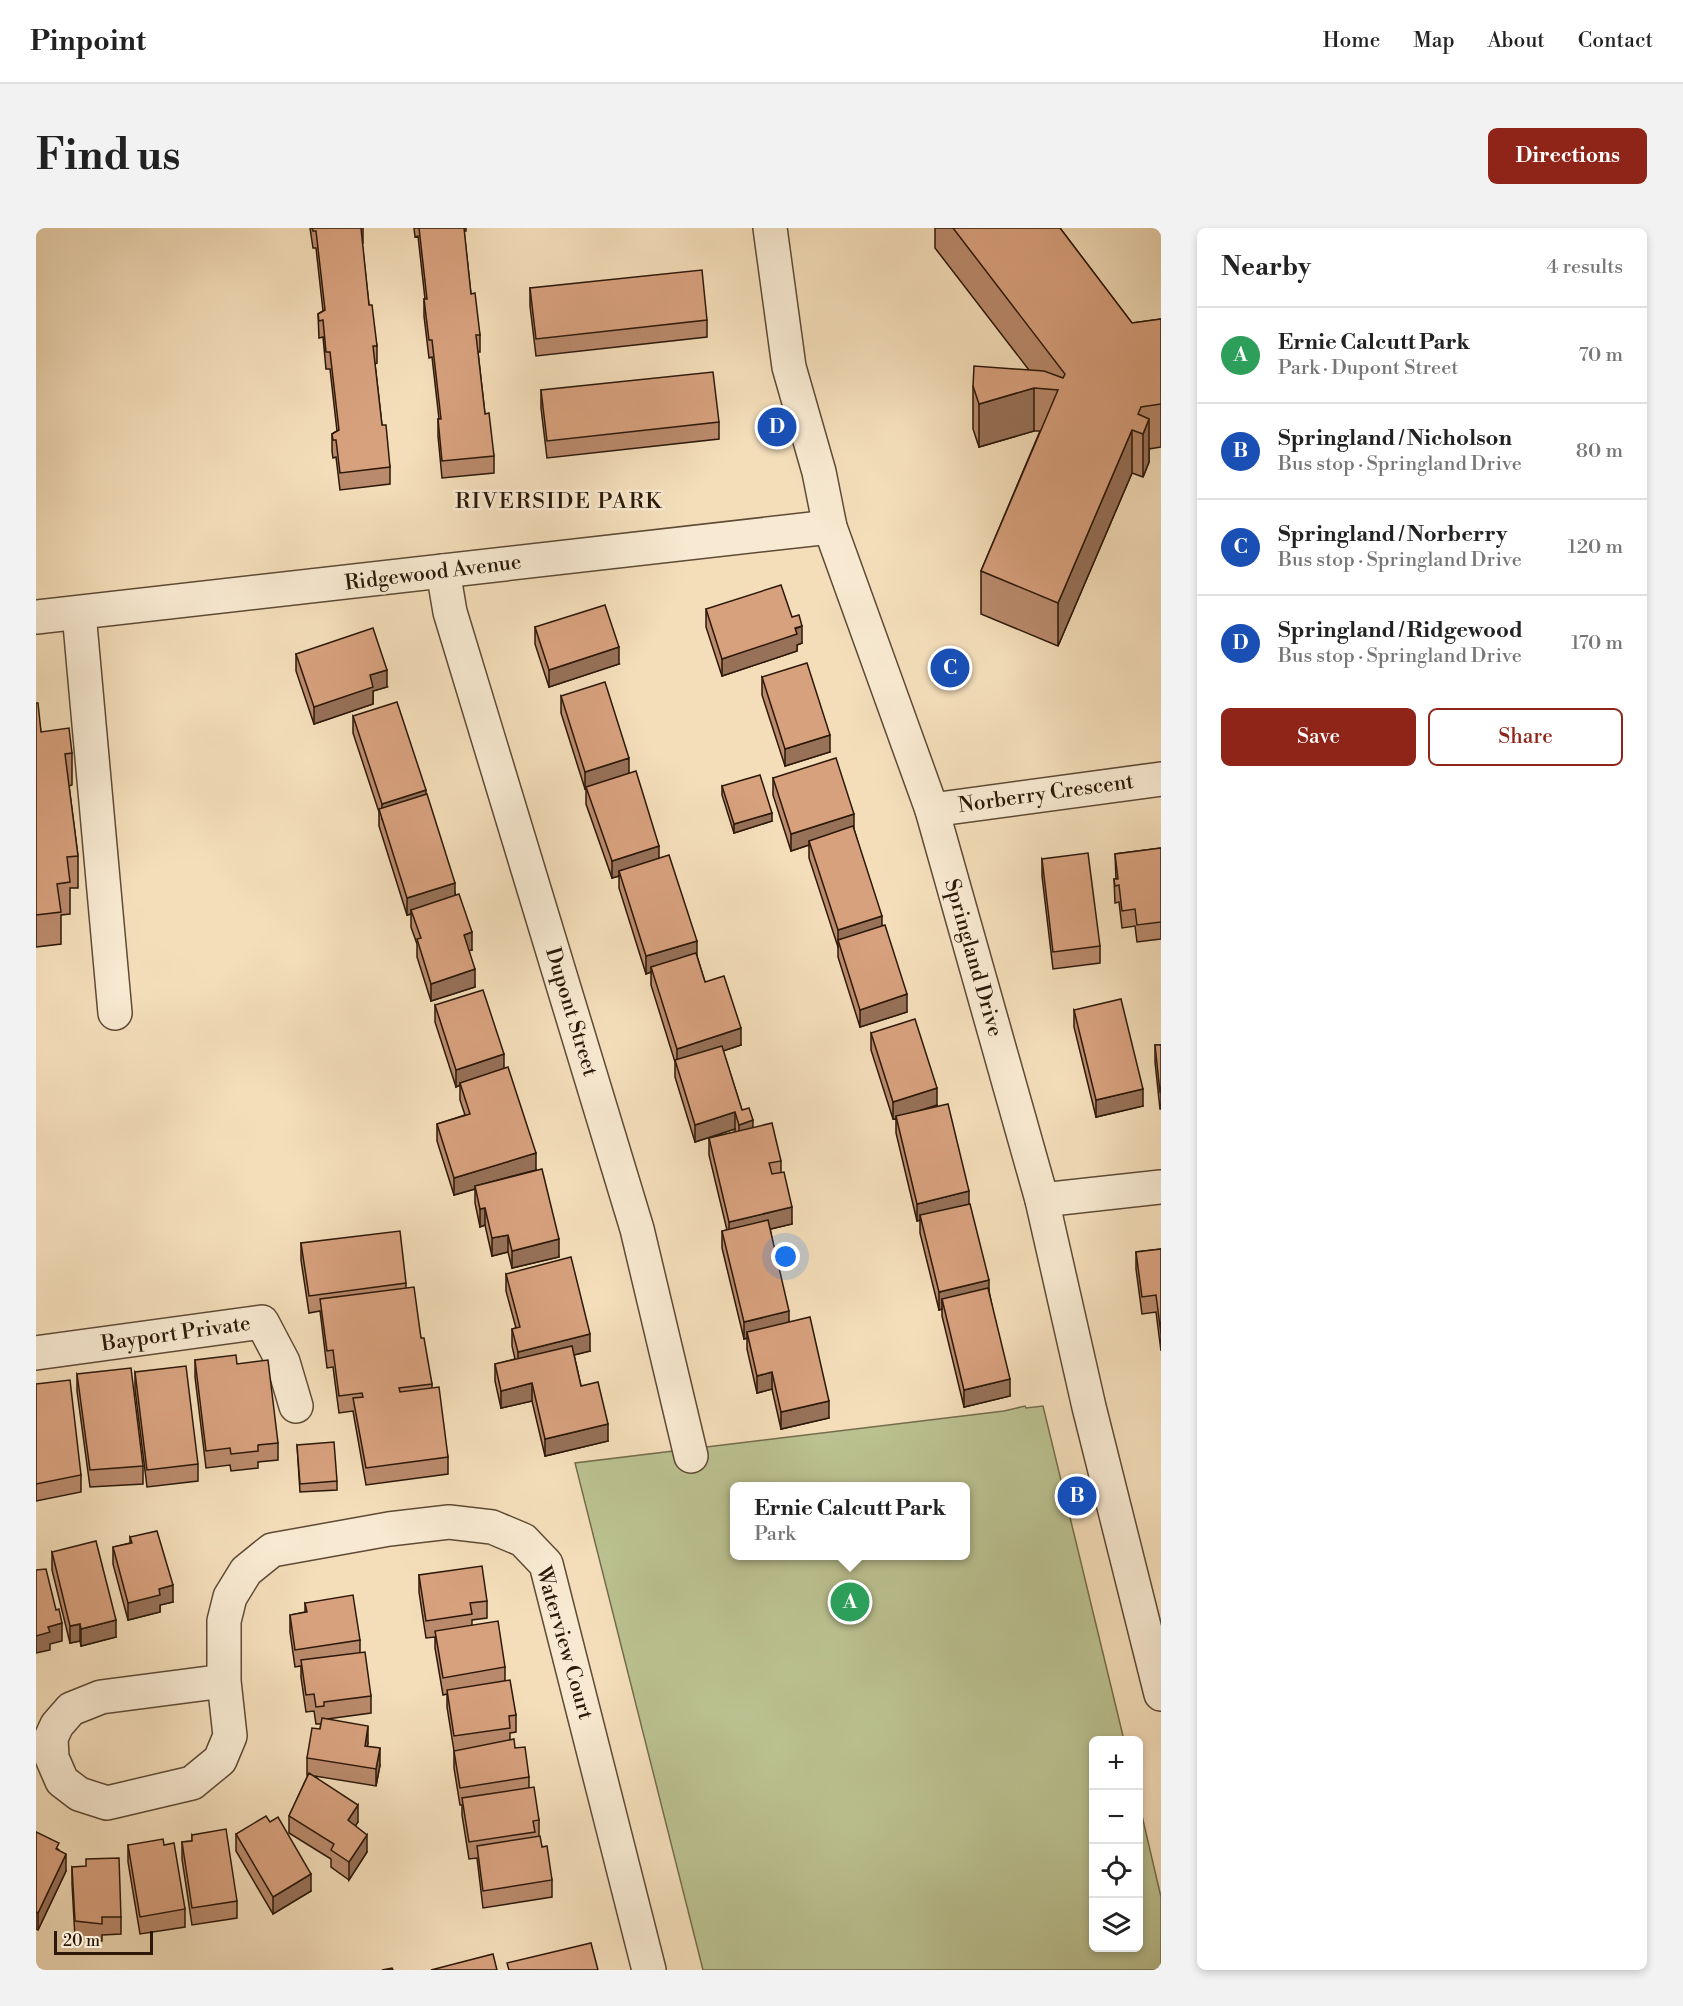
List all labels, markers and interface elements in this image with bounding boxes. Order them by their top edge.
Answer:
text: Pinpoint [30,24,146,59]
text: Home [1323,28,1380,54]
text: Map [1413,28,1455,54]
text: About [1488,28,1545,54]
text: Contact [1578,28,1653,54]
button: Directions [1488,128,1647,184]
text: Find us [36,130,180,183]
text: Nearby [1221,251,1311,283]
text: 4 results [1546,255,1623,280]
text: Ernie Calcutt Park [1278,329,1470,356]
text: A [1233,343,1248,368]
text: 70 m [1579,343,1623,368]
text: Park · Dupont Street [1278,356,1458,381]
pin: D [758,404,796,450]
text: Springland / Nicholson [1278,425,1512,452]
text: B [1233,439,1248,464]
text: 80 m [1576,439,1623,464]
text: Bus stop · Springland Drive [1278,452,1522,477]
district label: RIVERSIDE PARK [455,488,663,515]
text: Springland / Norberry [1278,521,1507,548]
text: C [1233,535,1248,560]
text: 120 m [1568,535,1623,560]
text: Bus stop · Springland Drive [1278,548,1522,573]
street label: Ridgewood Avenue [343,549,523,597]
text: Springland / Ridgewood [1278,617,1523,644]
text: D [1233,631,1248,656]
text: 170 m [1571,631,1623,656]
text: Bus stop · Springland Drive [1278,644,1522,669]
pin: C [930,646,970,690]
button: Save [1221,708,1416,766]
button: Share [1428,708,1623,766]
street label: Norberry Crescent [957,769,1136,819]
street label: Springland Drive [938,876,1008,1040]
street label: Dupont Street [539,944,603,1080]
your location [771,1242,800,1271]
street label: Bayport Private [99,1311,252,1357]
pin: B [1058,1474,1096,1518]
popup [730,1482,970,1560]
text: Ernie Calcutt Park [754,1495,946,1522]
text: Park [754,1522,796,1547]
street label: Waterview Court [529,1562,598,1723]
pin: A [830,1580,870,1624]
map controls [1089,1736,1143,1952]
button: + [1089,1736,1143,1790]
button: − [1089,1790,1143,1844]
button: locate [1089,1844,1143,1898]
button: layers [1089,1898,1143,1952]
scale bar [54,1928,153,1956]
text: 20 m [63,1931,100,1951]

